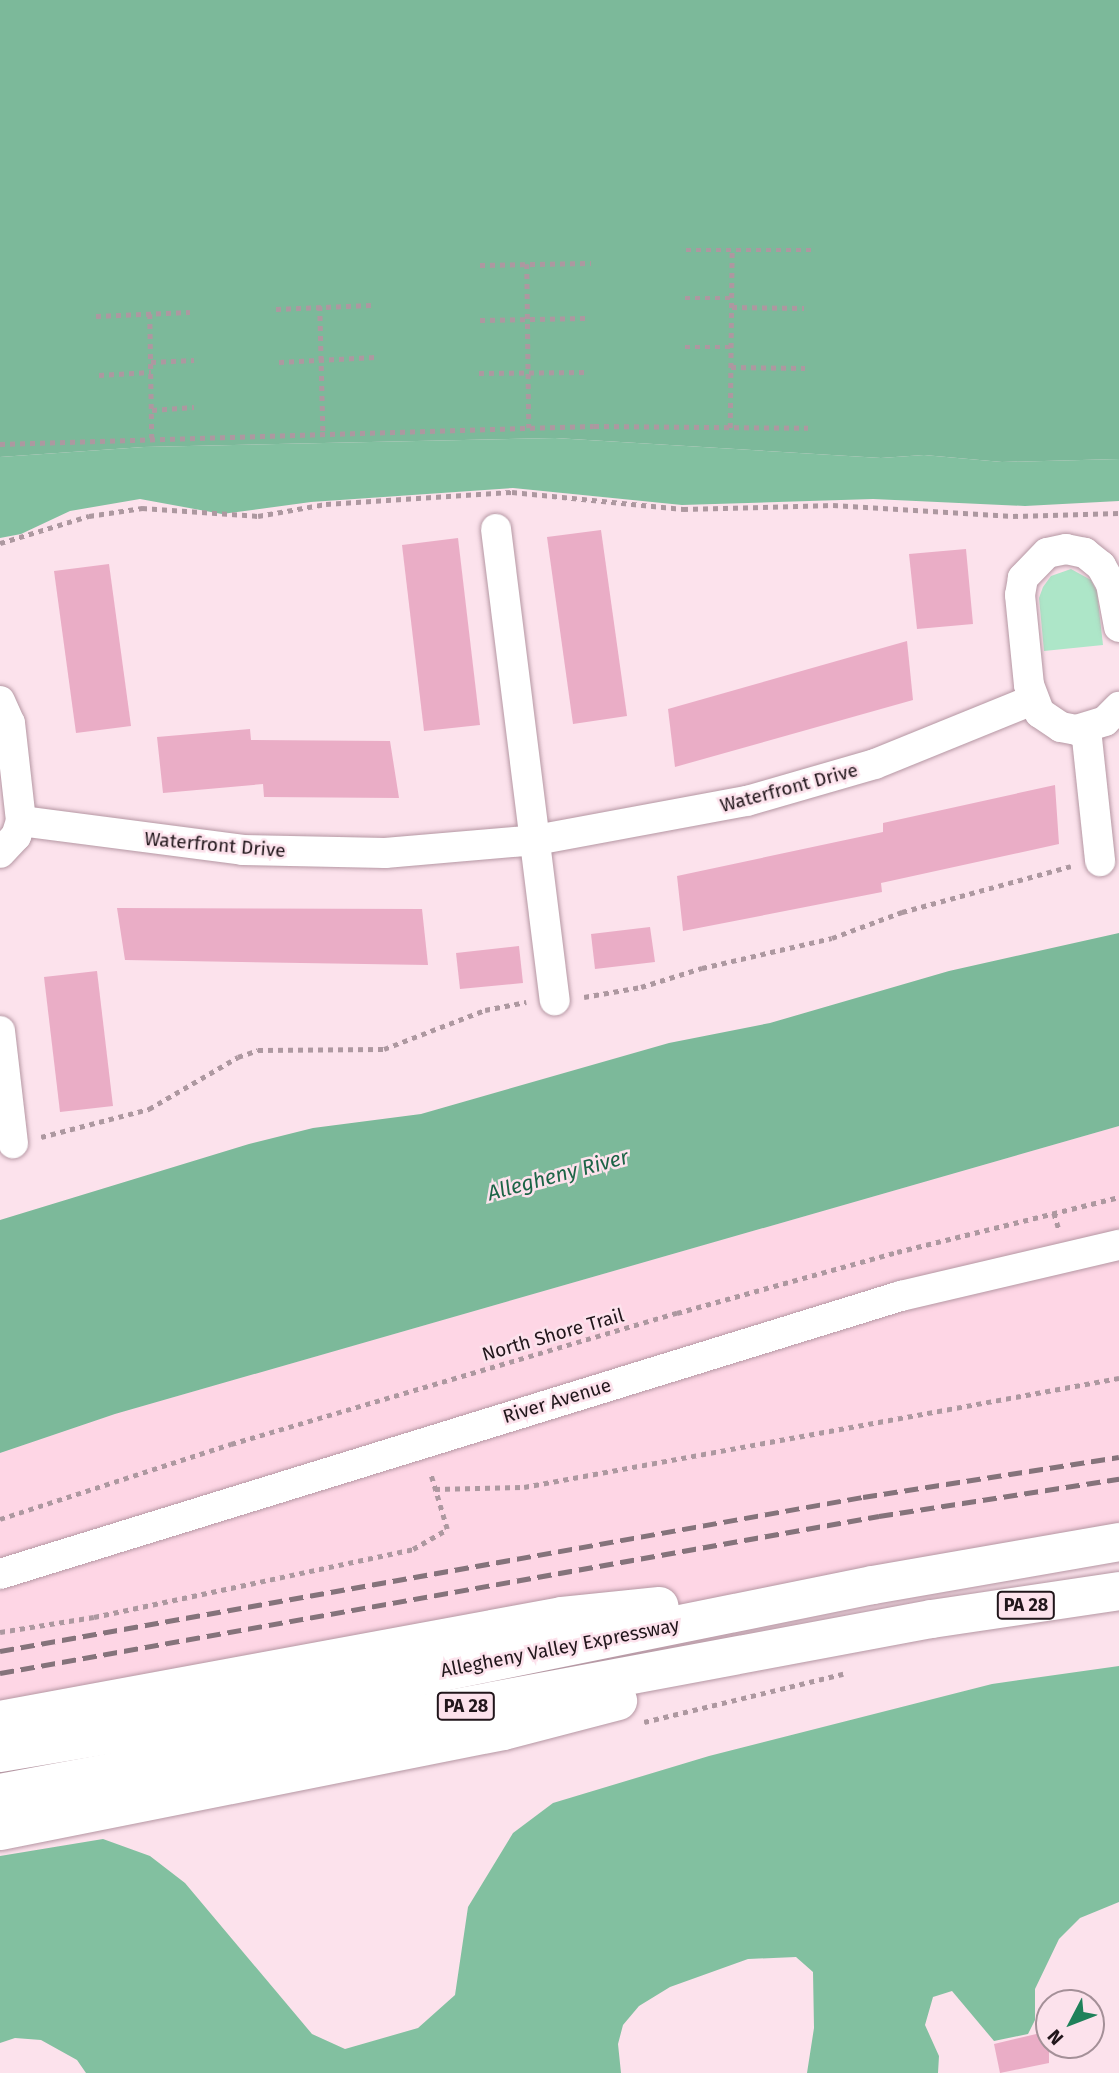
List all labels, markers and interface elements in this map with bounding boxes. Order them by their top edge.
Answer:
street label: Waterfront Drive [718,759,860,817]
street label: Waterfront Drive [144,827,286,863]
water label: Allegheny River [485,1144,631,1206]
street label: North Shore Trail [480,1304,626,1366]
street label: River Avenue [500,1374,614,1428]
road number: PA 28 [996,1590,1056,1620]
street label: Allegheny Valley Expressway [439,1614,681,1682]
road number: PA 28 [436,1692,496,1721]
north arrow [1035,1989,1105,2059]
text: N [1043,2025,1068,2049]

